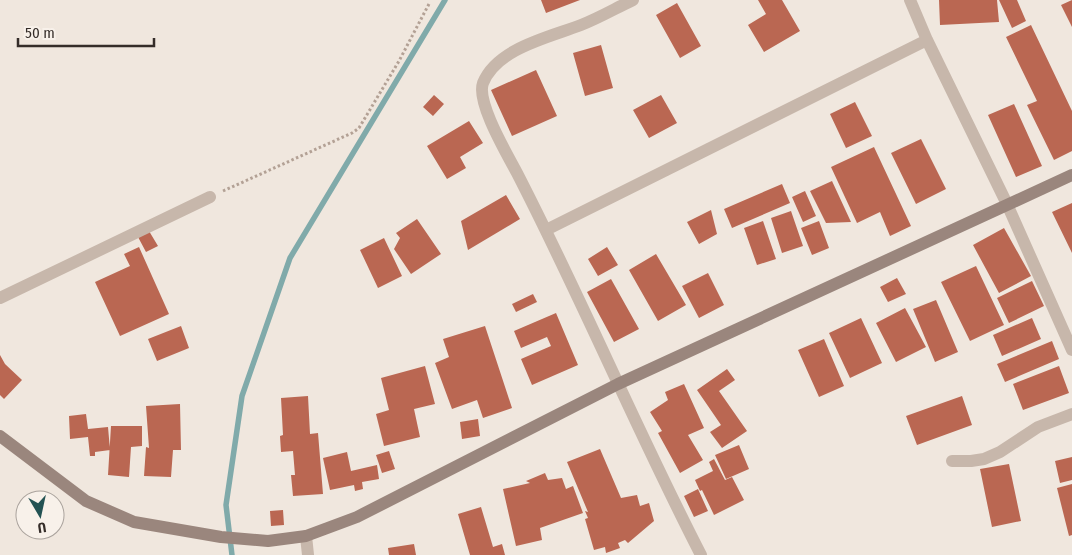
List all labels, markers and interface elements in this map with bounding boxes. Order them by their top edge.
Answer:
scale bar [18,15,154,47]
text: 50 m [25,24,55,42]
north arrow [15,490,65,540]
text: U [37,518,47,536]

